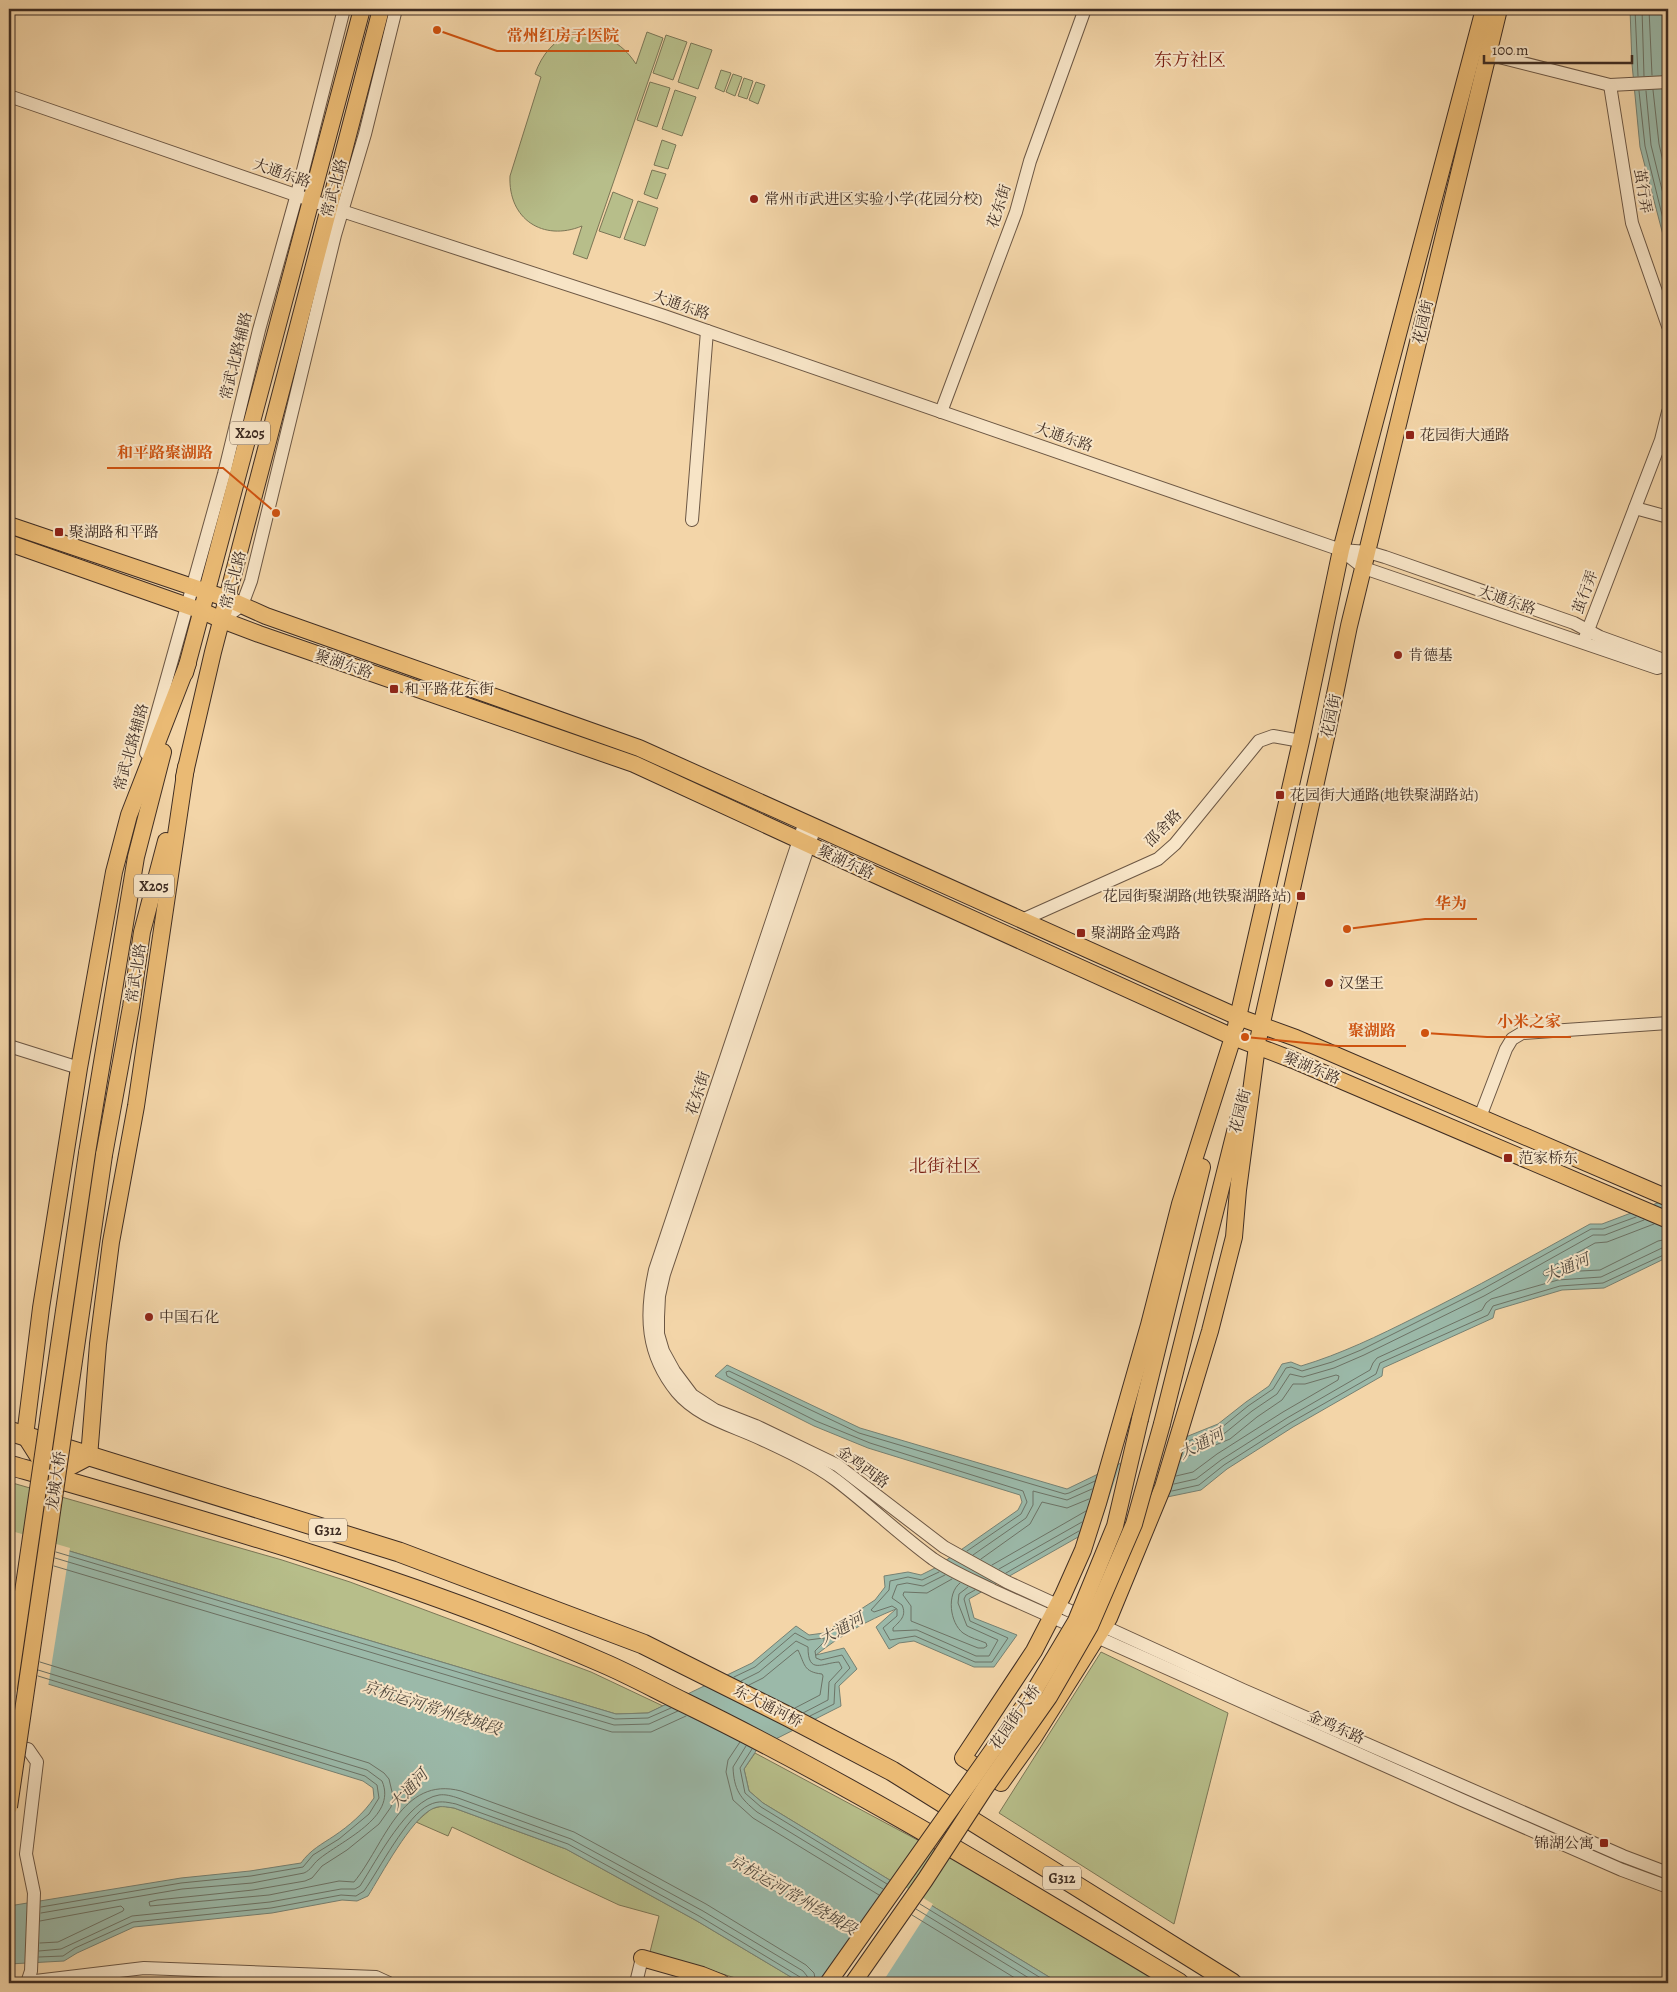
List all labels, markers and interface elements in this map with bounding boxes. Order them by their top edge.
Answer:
callout: 常州红房子医院 [497,20,629,51]
text: 常州红房子医院 [507,25,619,47]
scale bar [1484,32,1632,64]
text: 100 m [1492,40,1529,60]
district label: 东方社区 [1154,48,1226,72]
street label: 大通东路 [250,154,314,192]
street label: 常武北路 [317,156,351,220]
street label: 茧行弄 [1630,167,1656,215]
street label: 花东街 [983,182,1015,230]
place label: 常州市武进区实验小学(花园分校) [764,189,982,209]
marker: 常州市武进区实验小学(花园分校) [748,193,760,205]
street label: 大通东路 [649,286,713,324]
street label: 花园街 [1408,298,1438,346]
street label: 常武北路辅路 [215,310,257,402]
street label: 大通东路 [1032,418,1096,456]
road number: X205 [230,422,270,444]
place label: 花园街大通路 [1420,425,1510,445]
marker: 花园街大通路 [1404,429,1416,441]
callout: 和平路聚湖路 [107,437,223,468]
text: 和平路聚湖路 [117,442,213,464]
place label: 聚湖路和平路 [69,522,159,542]
marker: 聚湖路和平路 [53,526,65,538]
street label: 常武北路 [216,548,250,612]
street label: 茧行弄 [1568,567,1602,617]
street label: 大通东路 [1475,581,1539,619]
street label: 聚湖东路 [312,645,376,683]
place label: 肯德基 [1408,645,1453,665]
marker: 肯德基 [1392,649,1404,661]
place label: 和平路花东街 [404,679,494,699]
marker: 和平路花东街 [388,683,400,695]
street label: 花园街 [1317,692,1345,740]
street label: 常武北路辅路 [109,701,153,793]
place label: 花园街大通路(地铁聚湖路站) [1290,785,1478,805]
marker: 花园街大通路(地铁聚湖路站) [1274,789,1286,801]
street label: 邵舍路 [1140,805,1186,851]
street label: 聚湖东路 [815,840,877,884]
road number: X205 [134,874,174,898]
place label: 花园街聚湖路(地铁聚湖路站) [1103,886,1291,906]
callout: 华为 [1425,888,1477,919]
marker: 花园街聚湖路(地铁聚湖路站) [1295,890,1307,902]
text: 华为 [1435,893,1467,915]
place label: 聚湖路金鸡路 [1091,923,1181,943]
marker: 聚湖路金鸡路 [1075,927,1087,939]
street label: 常武北路 [121,942,151,1004]
place label: 汉堡王 [1339,973,1384,993]
marker: 汉堡王 [1323,977,1335,989]
callout: 小米之家 [1487,1006,1571,1037]
text: 小米之家 [1497,1011,1561,1033]
callout: 聚湖路 [1338,1015,1406,1046]
text: 聚湖路 [1348,1020,1396,1042]
street label: 聚湖东路 [1280,1047,1344,1089]
street label: 花东街 [682,1069,714,1117]
street label: 花园街 [1225,1087,1255,1135]
place label: 范家桥东 [1518,1148,1578,1168]
marker: 范家桥东 [1502,1152,1514,1164]
district label: 北街社区 [909,1154,981,1178]
water label: 大通河 [1540,1247,1596,1287]
place label: 中国石化 [159,1307,219,1327]
marker: 中国石化 [143,1311,155,1323]
water label: 大通河 [1175,1422,1230,1465]
street label: 金鸡西路 [833,1441,893,1493]
street label: 龙城大桥 [42,1450,70,1512]
road number: G312 [309,1518,347,1542]
water label: 大通河 [815,1606,870,1650]
water label: 京杭运河常州绕城段 [360,1675,505,1741]
street label: 东大通河桥 [730,1680,806,1732]
street label: 花园街大桥 [985,1681,1045,1753]
street label: 金鸡东路 [1305,1706,1367,1748]
water label: 大通河 [384,1762,435,1815]
place label: 锦湖公寓 [1534,1833,1594,1853]
marker: 锦湖公寓 [1598,1837,1610,1849]
water label: 京杭运河常州绕城段 [725,1849,862,1941]
road number: G312 [1043,1866,1081,1890]

